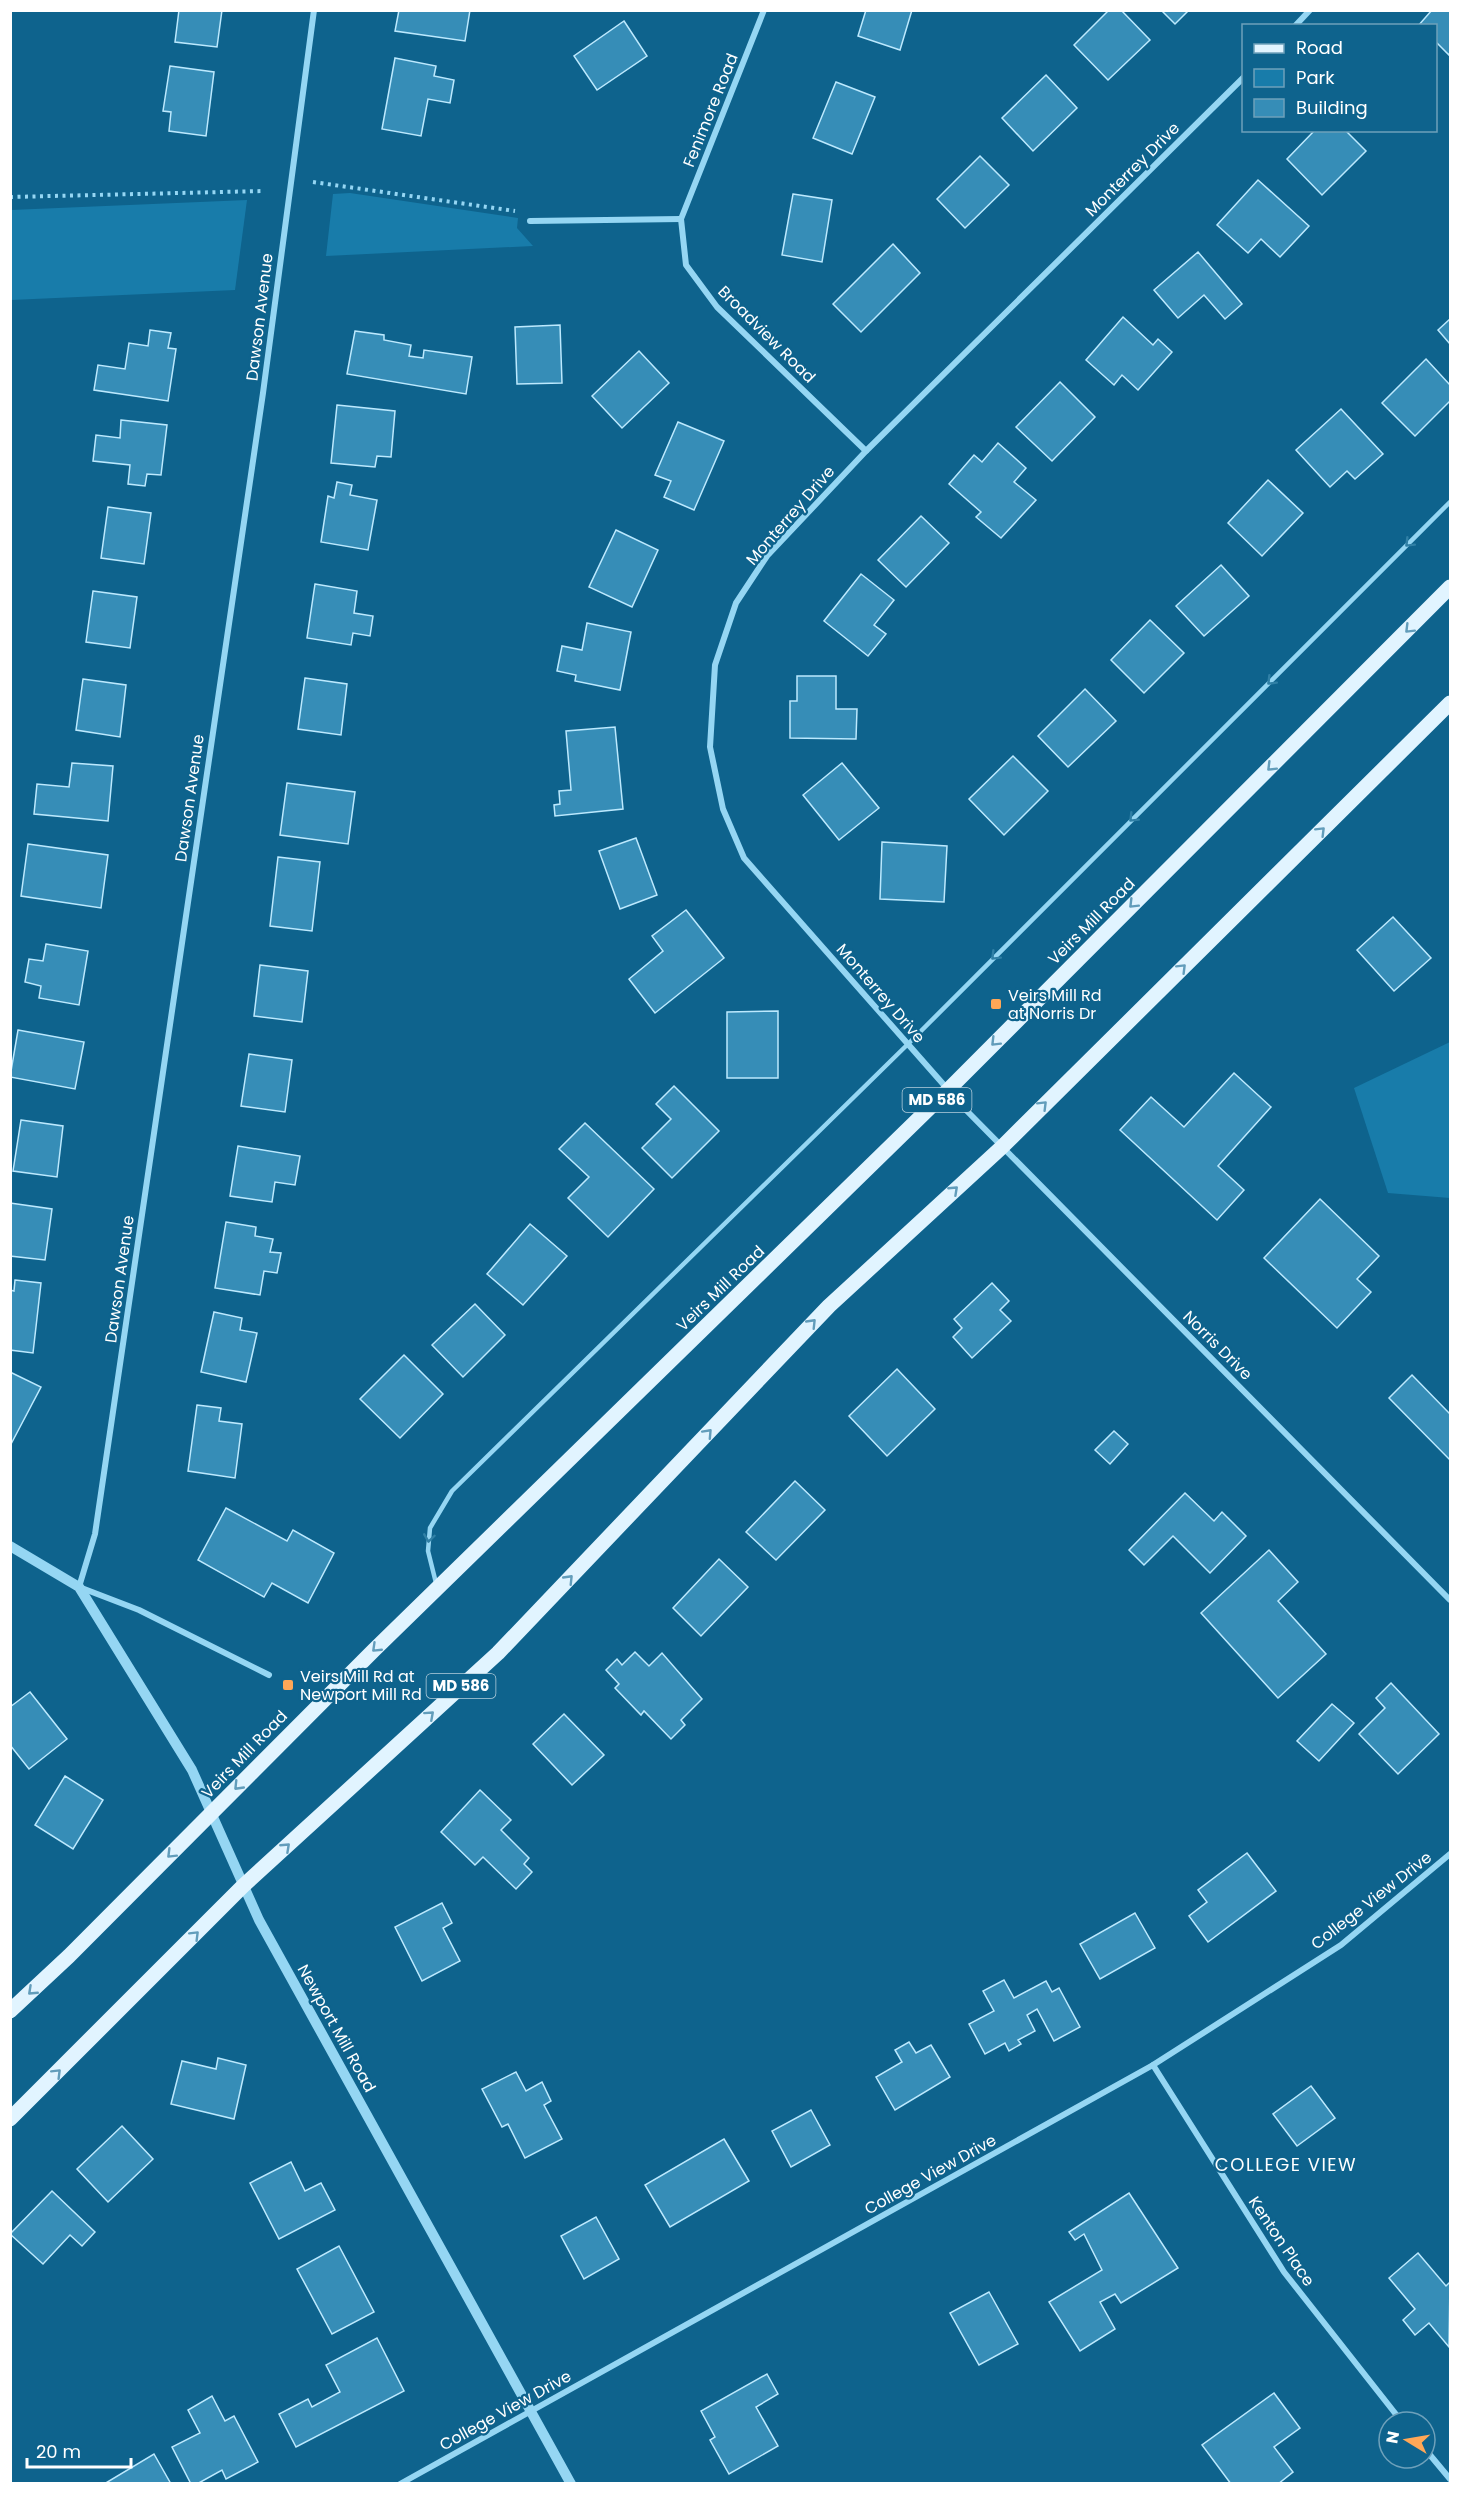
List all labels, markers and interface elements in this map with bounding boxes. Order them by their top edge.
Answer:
legend [1242,24,1437,132]
text: Road [1296,35,1343,60]
street label: Fenimore Road [677,50,744,170]
text: Park [1296,65,1335,90]
text: Building [1296,95,1368,120]
street label: Monterrey Drive [1080,117,1185,222]
street label: Dawson Avenue [240,252,279,382]
street label: Broadview Road [713,280,821,388]
street label: Monterrey Drive [741,460,840,570]
one-way arrow [1406,535,1417,546]
one-way arrow [1406,621,1417,632]
one-way arrow [1268,673,1279,684]
street label: Dawson Avenue [169,733,210,863]
one-way arrow [1268,759,1279,770]
one-way arrow [1130,811,1141,822]
one-way arrow [1313,828,1324,839]
street label: Veirs Mill Road [1043,873,1140,970]
one-way arrow [1130,897,1141,908]
street label: Monterrey Drive [831,939,930,1048]
one-way arrow [992,949,1003,960]
one-way arrow [1174,965,1185,976]
place label: Veirs Mill Rd at Norris Dr [1008,984,1102,1025]
marker: Veirs Mill Rd at Norris Dr [989,997,1003,1011]
one-way arrow [992,1035,1003,1046]
road number: MD 586 [902,1088,972,1112]
one-way arrow [1036,1102,1047,1113]
one-way arrow [948,1186,958,1197]
street label: Dawson Avenue [99,1214,140,1344]
street label: Veirs Mill Road [671,1240,770,1336]
street label: Norris Drive [1178,1305,1258,1385]
one-way arrow [805,1320,816,1330]
one-way arrow [701,1429,712,1439]
one-way arrow [424,1533,436,1542]
one-way arrow [562,1575,573,1586]
one-way arrow [373,1640,384,1651]
place label: Veirs Mill Rd at Newport Mill Rd [300,1665,422,1706]
road number: MD 586 [426,1674,496,1698]
marker: Veirs Mill Rd at Newport Mill Rd [281,1678,295,1692]
street label: Veirs Mill Road [196,1705,292,1804]
one-way arrow [423,1711,434,1722]
one-way arrow [235,1778,246,1789]
one-way arrow [279,1843,290,1854]
street label: College View Drive [1306,1846,1437,1955]
one-way arrow [167,1847,177,1858]
one-way arrow [187,1931,198,1942]
street label: Newport Mill Road [292,1960,381,2096]
one-way arrow [28,1983,39,1994]
one-way arrow [50,2070,61,2081]
street label: College View Drive [860,2129,1000,2220]
district label: COLLEGE VIEW [1215,2152,1357,2177]
street label: Kenton Place [1243,2192,1320,2291]
street label: College View Drive [435,2365,575,2456]
north arrow [1377,2410,1437,2470]
text: N [1380,2429,1405,2445]
scale bar [27,2431,130,2469]
text: 20 m [36,2439,81,2464]

